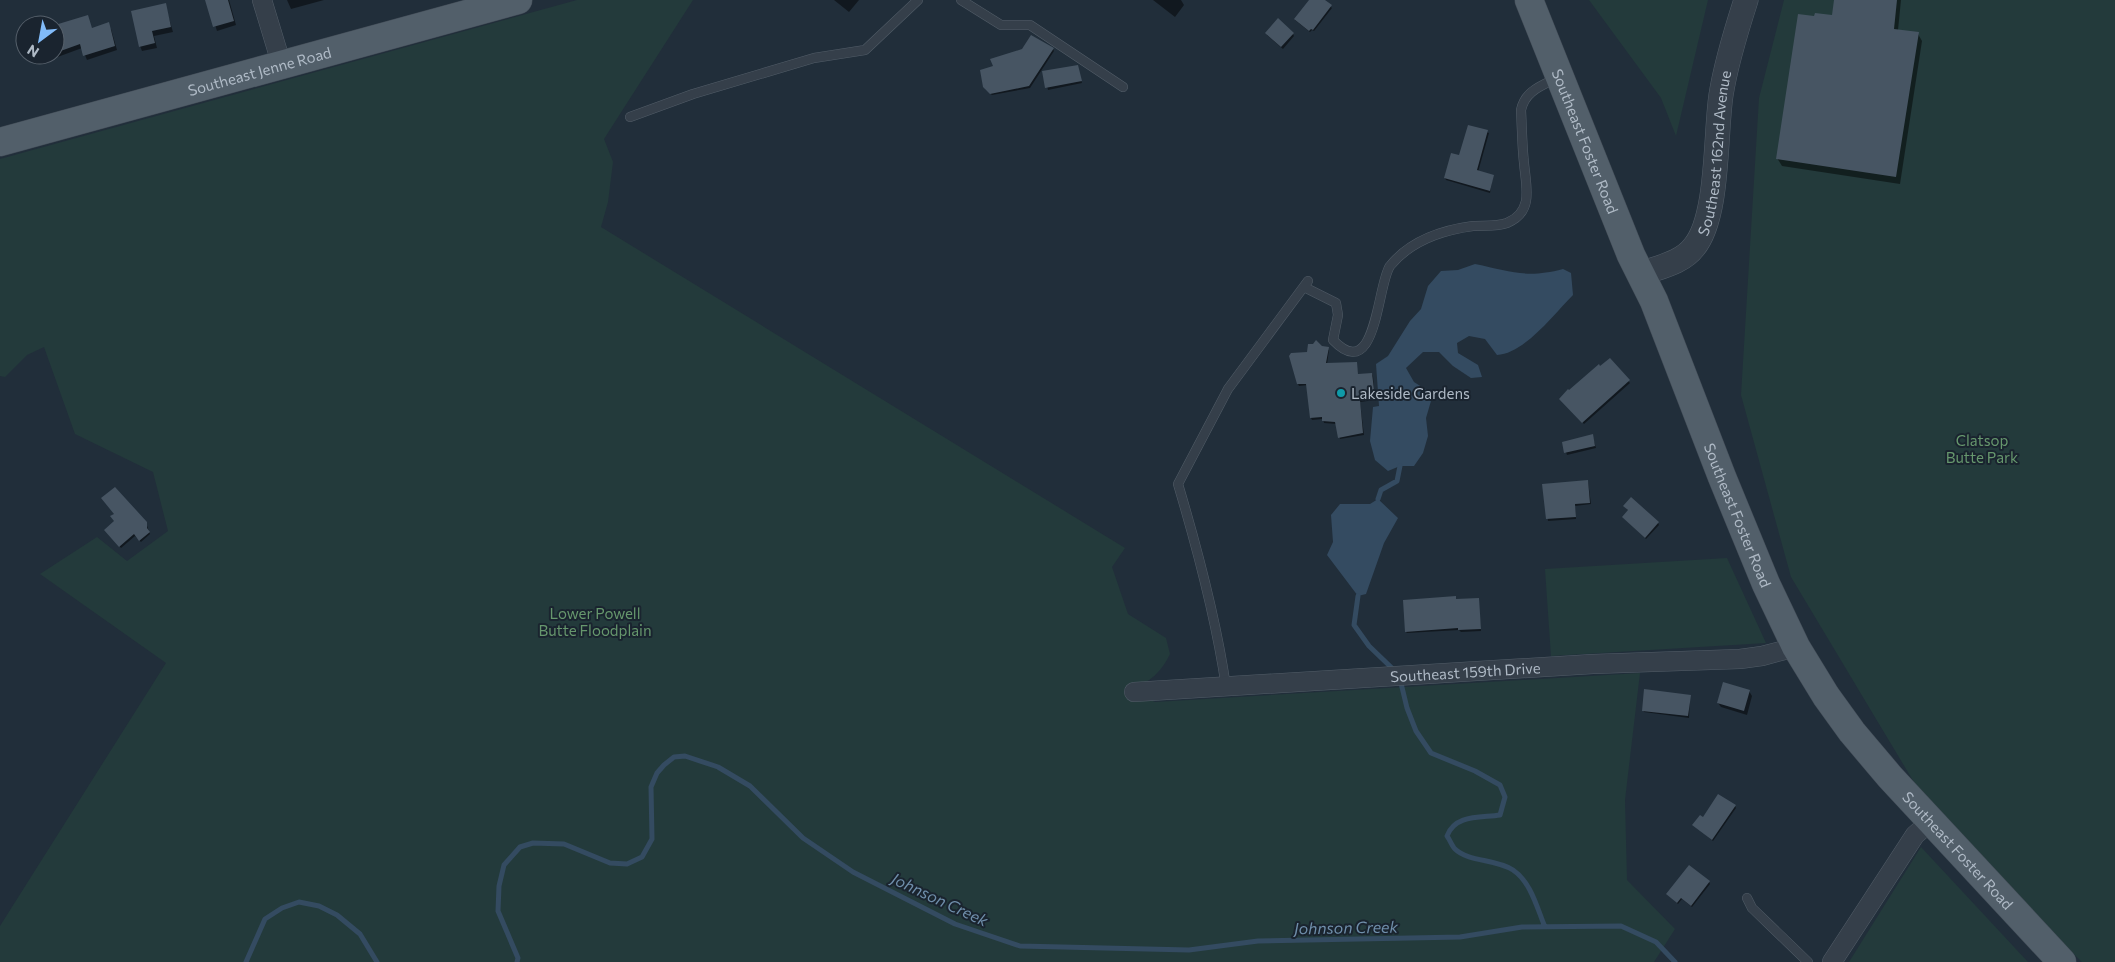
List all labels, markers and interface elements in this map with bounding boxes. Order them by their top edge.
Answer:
north arrow [15,15,65,65]
text: N [24,41,42,61]
street label: Southeast Jenne Road [186,43,333,99]
street label: Southeast Foster Road [1548,66,1622,216]
street label: Southeast 162nd Avenue [1693,69,1734,238]
place label: Lakeside Gardens [1351,384,1470,402]
marker: Lakeside Gardens [1335,387,1347,399]
park label: Clatsop Butte Park [1946,431,2018,466]
street label: Southeast Foster Road [1701,440,1775,590]
park label: Lower Powell Butte Floodplain [538,604,652,639]
street label: Southeast 159th Drive [1390,658,1541,685]
street label: Southeast Foster Road [1899,788,2017,913]
water label: Johnson Creek [887,868,992,930]
water label: Johnson Creek [1292,917,1399,937]

